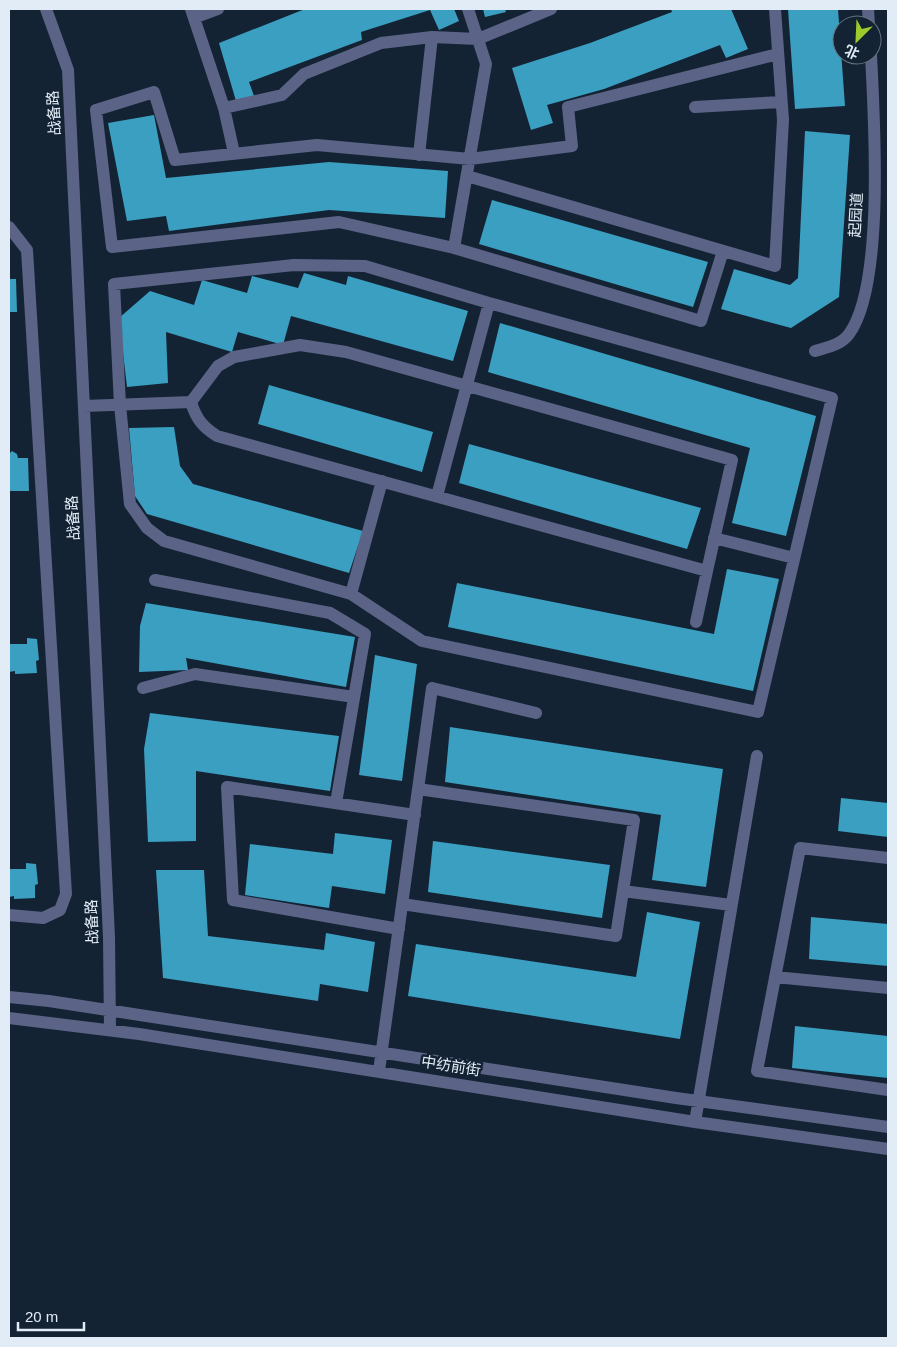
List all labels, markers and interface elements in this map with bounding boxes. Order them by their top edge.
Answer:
north arrow [832,15,882,65]
text: 北 [842,42,861,62]
street label: 战备路 [44,90,63,136]
street label: 起园道 [846,192,865,239]
street label: 战备路 [63,495,82,541]
street label: 战备路 [82,899,101,945]
street label: 中纺前街 [420,1052,482,1079]
scale bar [18,1300,84,1332]
text: 20 m [25,1308,58,1325]

